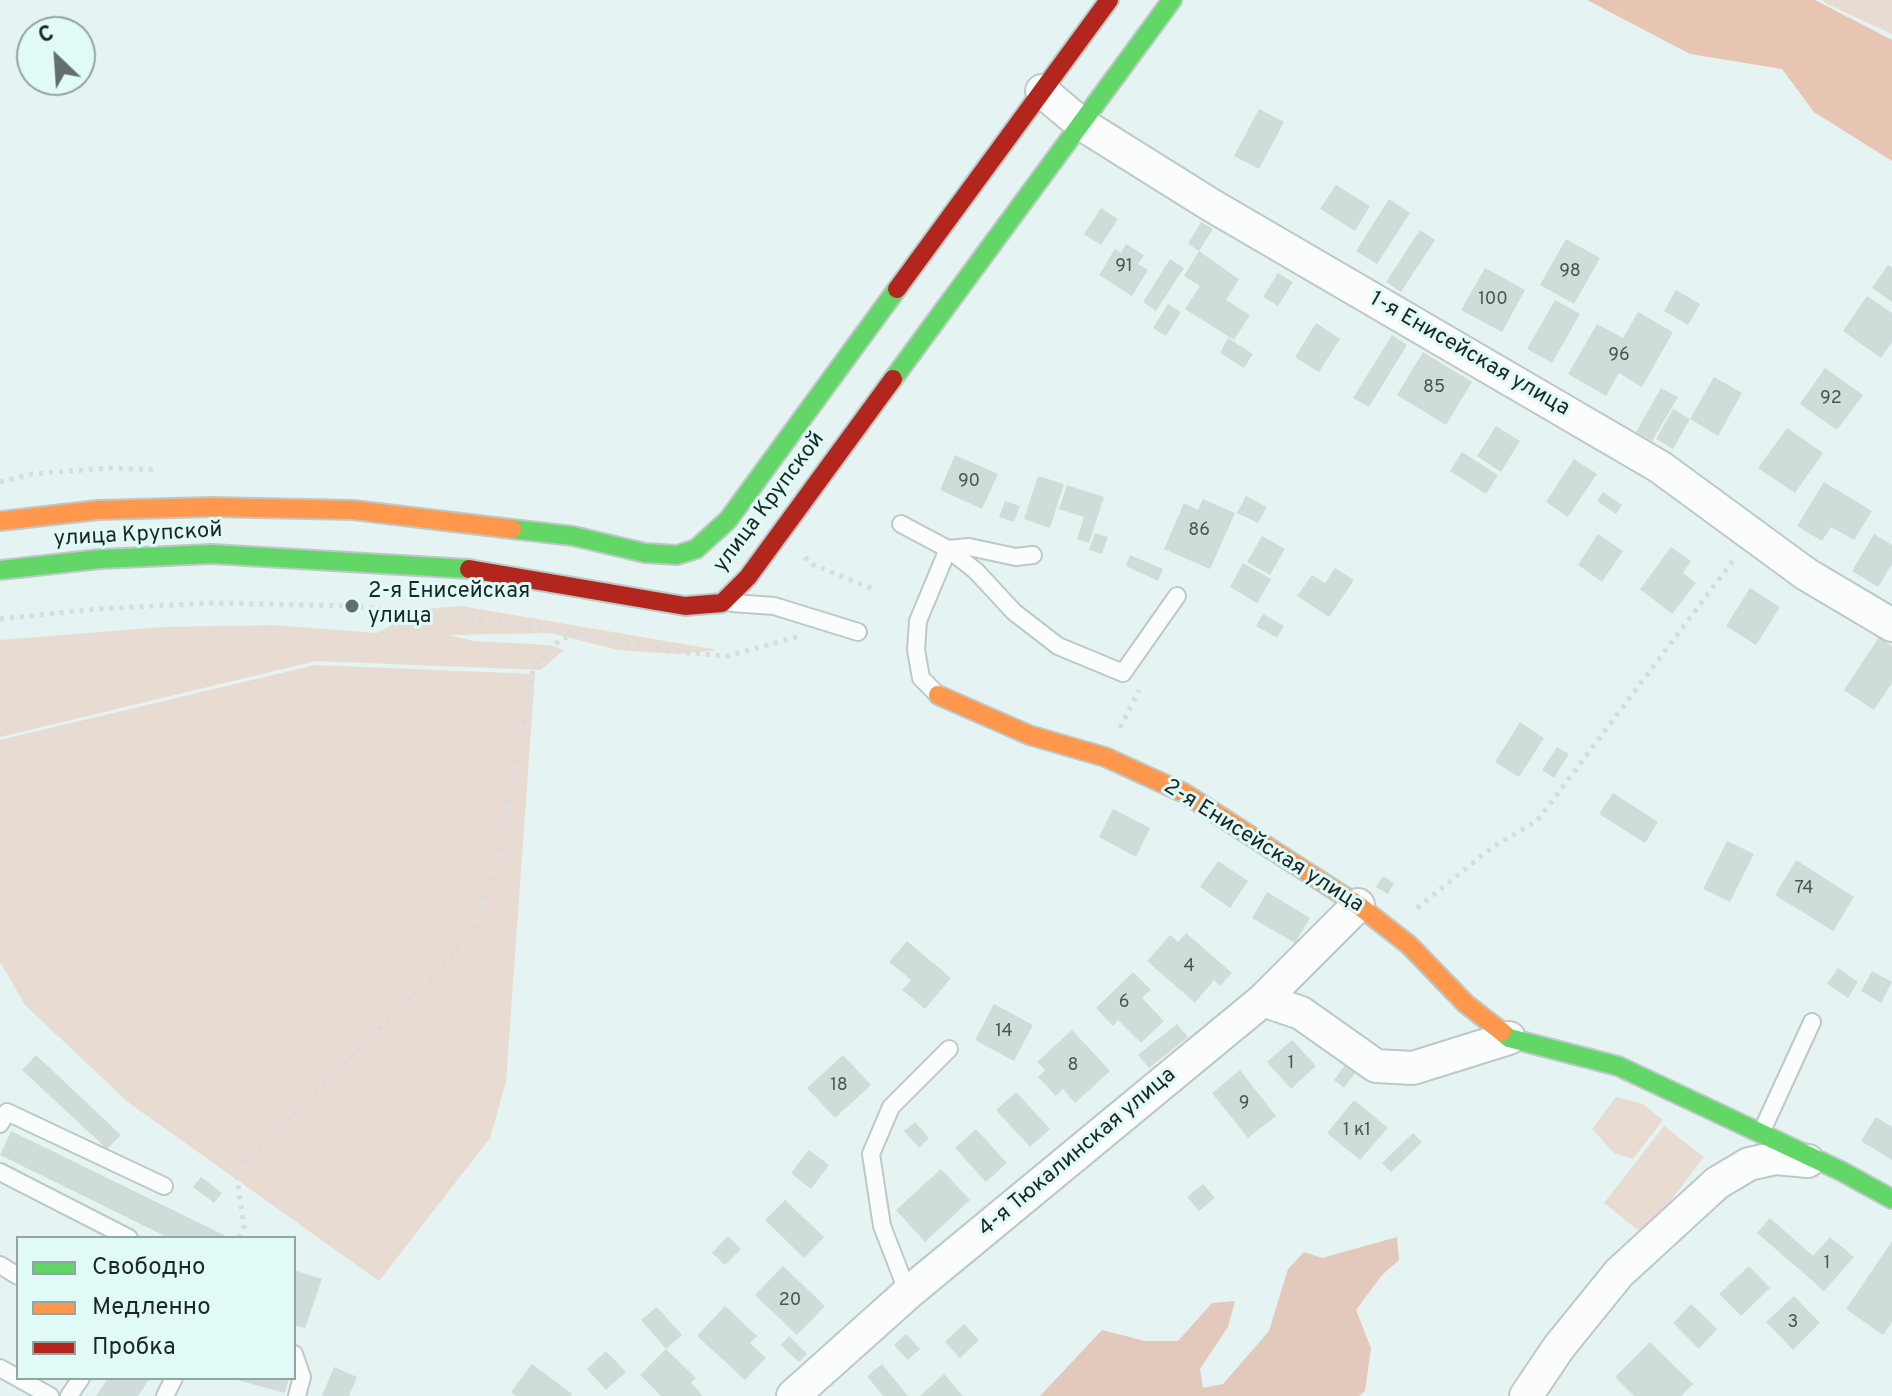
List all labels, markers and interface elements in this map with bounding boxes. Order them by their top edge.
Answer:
north arrow [16,16,96,96]
text: С [34,20,59,51]
house number: 91 [1115,256,1133,278]
house number: 98 [1559,261,1581,283]
street label: 1-я Енисейская улица [1364,287,1574,423]
house number: 100 [1478,289,1508,311]
house number: 96 [1608,345,1630,367]
house number: 85 [1423,377,1445,399]
house number: 92 [1820,388,1842,410]
street label: улица Крупской [709,428,831,578]
house number: 90 [958,471,980,493]
street label: улица Крупской [53,518,223,554]
house number: 86 [1188,520,1210,542]
place label: 2-я Енисейская улица [368,580,530,632]
marker: 2-я Енисейская улица [343,597,361,615]
street label: 2-я Енисейская улица [1158,775,1368,919]
house number: 74 [1795,878,1813,900]
house number: 4 [1183,956,1195,978]
house number: 6 [1119,992,1129,1014]
house number: 14 [995,1021,1013,1043]
house number: 1 [1288,1053,1294,1075]
house number: 8 [1068,1055,1078,1077]
street label: 4-я Тюкалинская улица [974,1063,1182,1243]
house number: 18 [830,1075,848,1097]
house number: 9 [1239,1093,1249,1115]
house number: 1 к1 [1343,1120,1371,1142]
legend [16,1236,296,1380]
text: Свободно [92,1253,205,1283]
house number: 1 [1824,1253,1830,1275]
house number: 20 [779,1290,801,1312]
text: Медленно [92,1293,211,1323]
house number: 3 [1788,1312,1798,1334]
text: Пробка [92,1333,176,1363]

